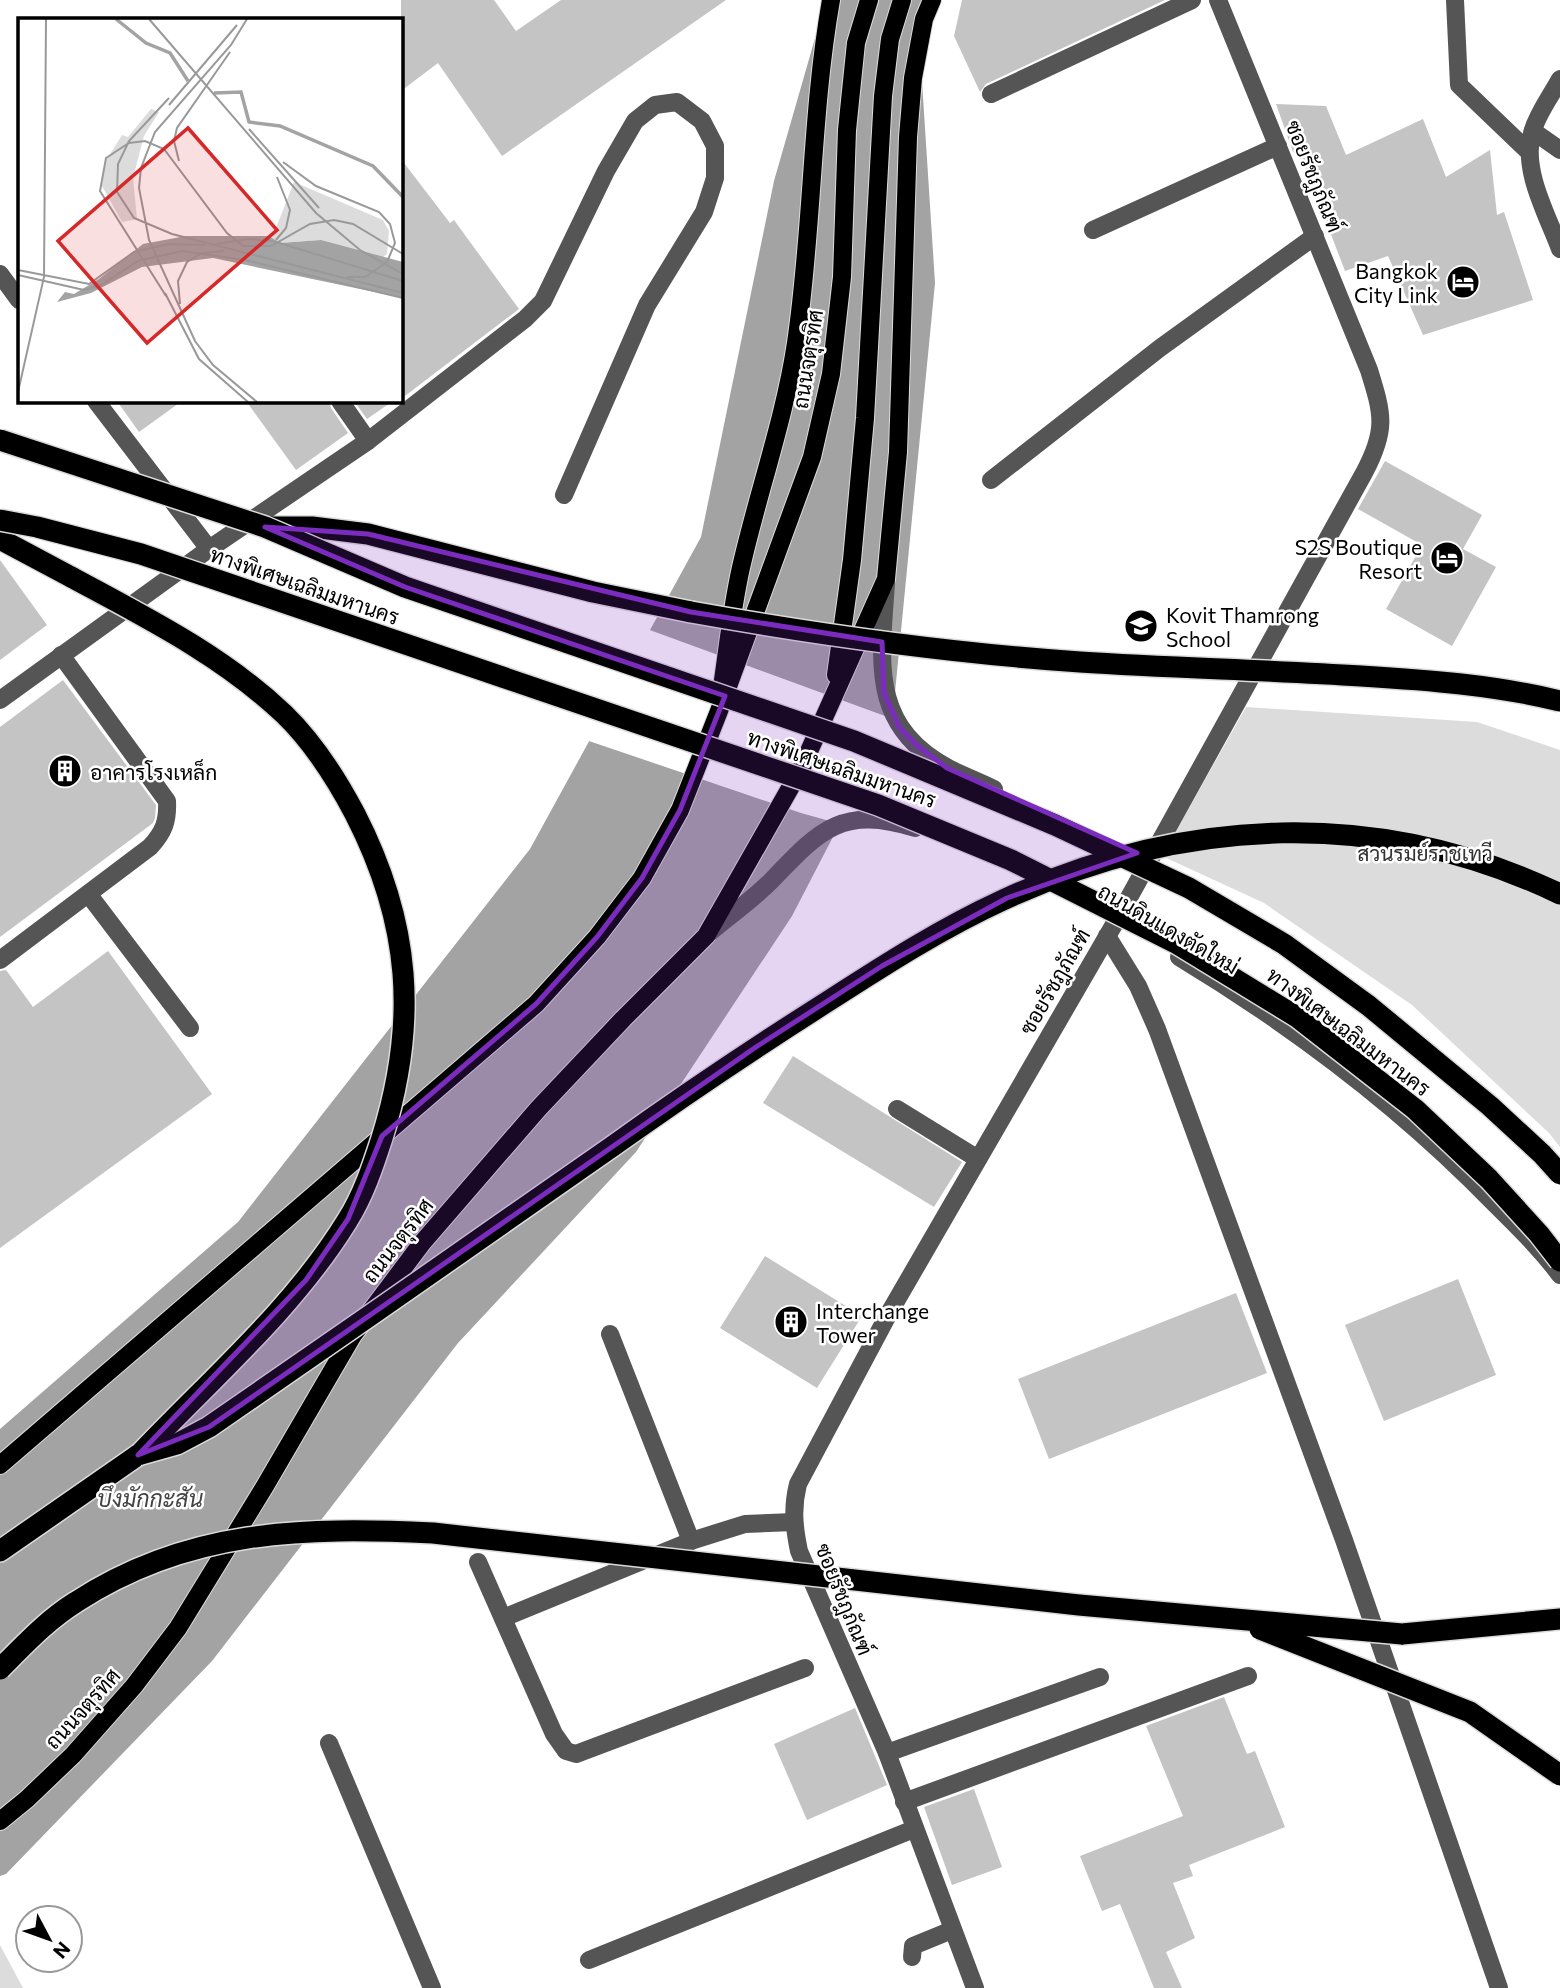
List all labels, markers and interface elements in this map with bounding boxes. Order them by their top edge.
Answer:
inset map [18,18,402,402]
street label: ซอยรัชฎภัณฑ์ [1278,116,1349,237]
place label: Bangkok City Link [1354,258,1438,307]
hotel icon: Bangkok City Link [1444,263,1482,301]
street label: ถนนจตุรทิศ [787,308,830,411]
place label: S2S Boutique Resort [1295,534,1422,583]
hotel icon: S2S Boutique Resort [1428,539,1466,577]
street label: ทางพิเศษเฉลิมมหานคร [207,541,403,629]
place label: Kovit Thamrong School [1166,602,1319,651]
school or university icon: Kovit Thamrong School [1122,607,1160,645]
street label: ทางพิเศษเฉลิมมหานคร [744,724,940,812]
building icon: อาคารโรงเหล็ก [46,752,84,790]
place label: อาคารโรงเหล็ก [90,758,217,784]
park label: สวนรมย์ราชเทวี [1357,840,1493,865]
street label: ถนนดินแดงตัดใหม่ [1094,878,1244,978]
street label: ซอยรัชฎภัณฑ์ [1014,924,1097,1040]
street label: ทางพิเศษเฉลิมมหานคร [1262,961,1436,1101]
street label: ถนนจตุรทิศ [356,1193,440,1289]
place label: Interchange Tower [816,1298,929,1347]
building icon: Interchange Tower [772,1303,810,1341]
water label: บึงมักกะสัน [97,1484,203,1512]
street label: ซอยรัชฎภัณฑ์ [808,1539,879,1660]
street label: ถนนจตุรทิศ [39,1662,127,1756]
north arrow [14,1904,84,1974]
text: N [49,1938,76,1963]

